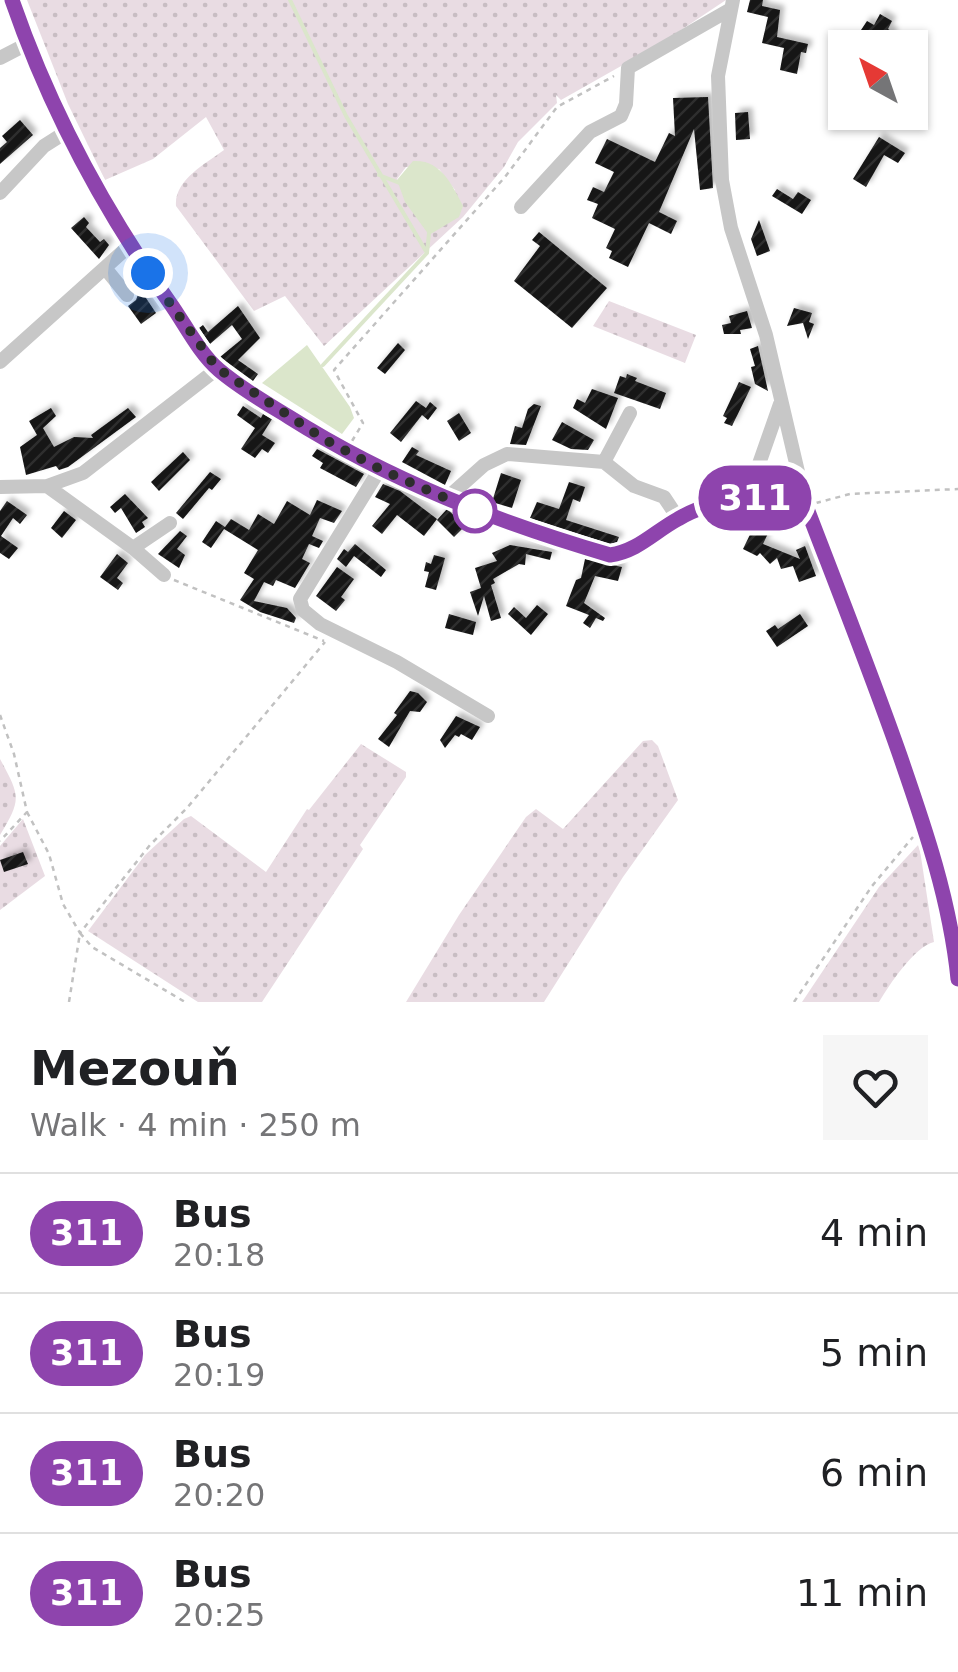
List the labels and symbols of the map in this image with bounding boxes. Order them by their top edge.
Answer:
north arrow [828,30,928,130]
your location [123,248,173,298]
line badge: 311 [698,466,812,530]
unlabelled marker [454,490,496,532]

